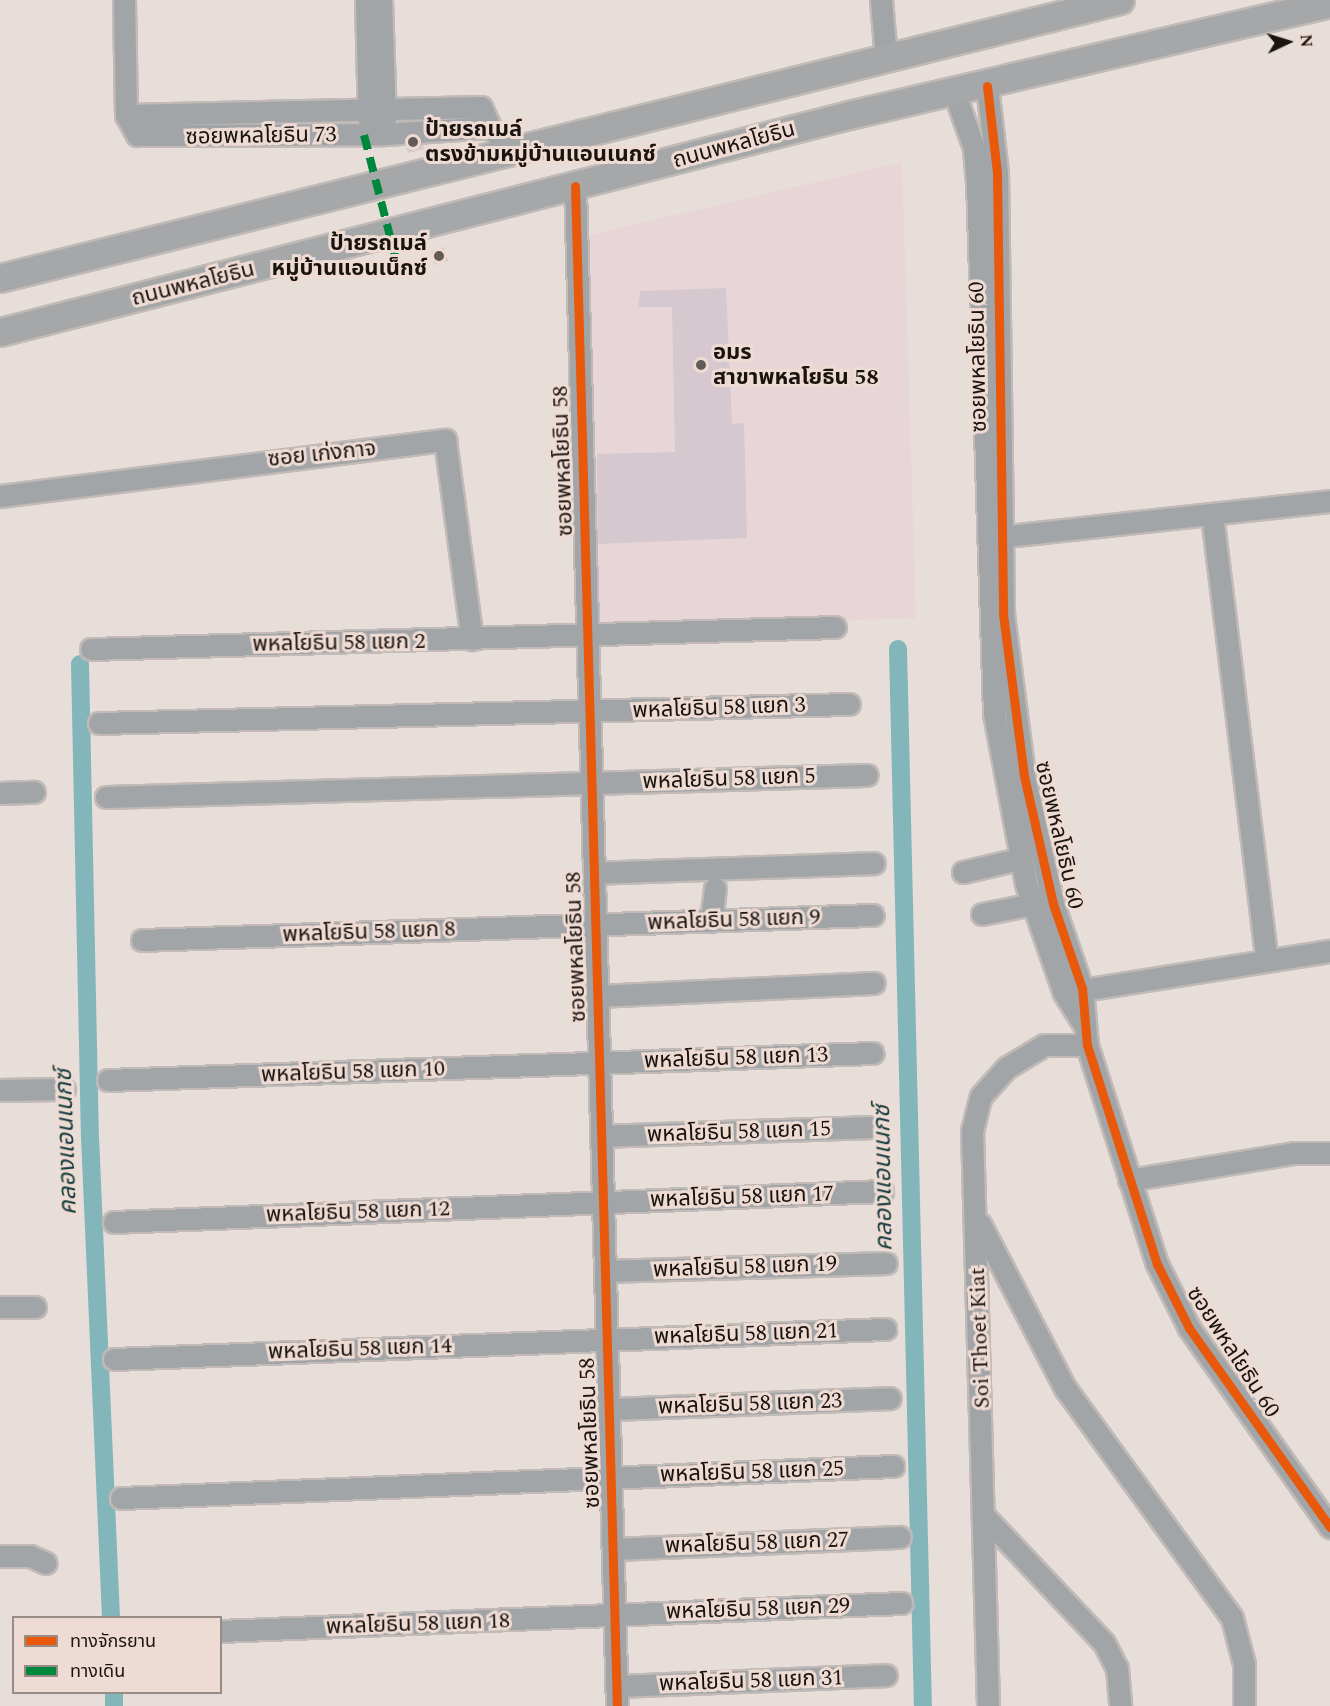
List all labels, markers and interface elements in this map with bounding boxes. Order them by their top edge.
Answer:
north arrow [1258,12,1318,72]
text: N [1294,33,1318,48]
place label: ป้ายรถเมล์ ตรงข้ามหมู่บ้านแอนเนกซ์ [425,116,656,168]
street label: ถนนพหลโยธิน [670,116,798,174]
street label: ซอยพหลโยธิน 73 [185,121,337,151]
marker: ป้ายรถเมล์ ตรงข้ามหมู่บ้านแอนเนกซ์ [406,135,420,149]
place label: ป้ายรถเมล์ หมู่บ้านแอนเน็กซ์ [272,230,427,282]
marker: ป้ายรถเมล์ หมู่บ้านแอนเน็กซ์ [432,249,446,263]
street label: ถนนพหลโยธิน [129,256,257,312]
street label: ซอยพหลโยธิน 60 [963,281,993,433]
place label: อมร สาขาพหลโยธิน 58 [713,339,879,390]
marker: อมร สาขาพหลโยธิน 58 [694,358,708,372]
street label: ซอยพหลโยธิน 58 [547,385,579,537]
street label: ซอย เก่งกาจ [267,435,377,473]
street label: พหลโยธิน 58 แยก 2 [252,628,426,658]
street label: พหลโยธิน 58 แยก 3 [632,692,806,724]
street label: ซอยพหลโยธิน 60 [1029,759,1089,911]
street label: พหลโยธิน 58 แยก 5 [642,763,816,795]
street label: ซอยพหลโยธิน 58 [560,871,592,1023]
street label: พหลโยธิน 58 แยก 9 [647,904,821,936]
street label: พหลโยธิน 58 แยก 8 [282,916,456,948]
street label: พหลโยธิน 58 แยก 13 [644,1042,828,1074]
street label: พหลโยธิน 58 แยก 10 [261,1056,445,1088]
water label: คลองแอนเนกซ์ [50,1068,84,1216]
water label: คลองแอนเนกซ์ [868,1105,900,1251]
street label: พหลโยธิน 58 แยก 15 [647,1116,831,1148]
street label: พหลโยธิน 58 แยก 17 [650,1181,834,1213]
street label: พหลโยธิน 58 แยก 12 [266,1196,450,1228]
street label: พหลโยธิน 58 แยก 19 [653,1251,837,1283]
street label: Soi Thoet Kiat [964,1267,996,1409]
street label: ซอยพหลโยธิน 60 [1181,1282,1285,1422]
street label: พหลโยธิน 58 แยก 21 [654,1318,838,1350]
street label: พหลโยธิน 58 แยก 14 [268,1333,452,1365]
street label: ซอยพหลโยธิน 58 [574,1357,606,1509]
street label: พหลโยธิน 58 แยก 23 [658,1388,842,1420]
street label: พหลโยธิน 58 แยก 25 [660,1456,844,1488]
street label: พหลโยธิน 58 แยก 27 [665,1527,849,1559]
street label: พหลโยธิน 58 แยก 29 [666,1593,850,1625]
street label: พหลโยธิน 58 แยก 18 [326,1608,510,1640]
legend [12,1616,222,1694]
text: ทางจักรยาน [70,1628,156,1655]
text: ทางเดิน [70,1658,125,1685]
street label: พหลโยธิน 58 แยก 31 [659,1665,843,1697]

